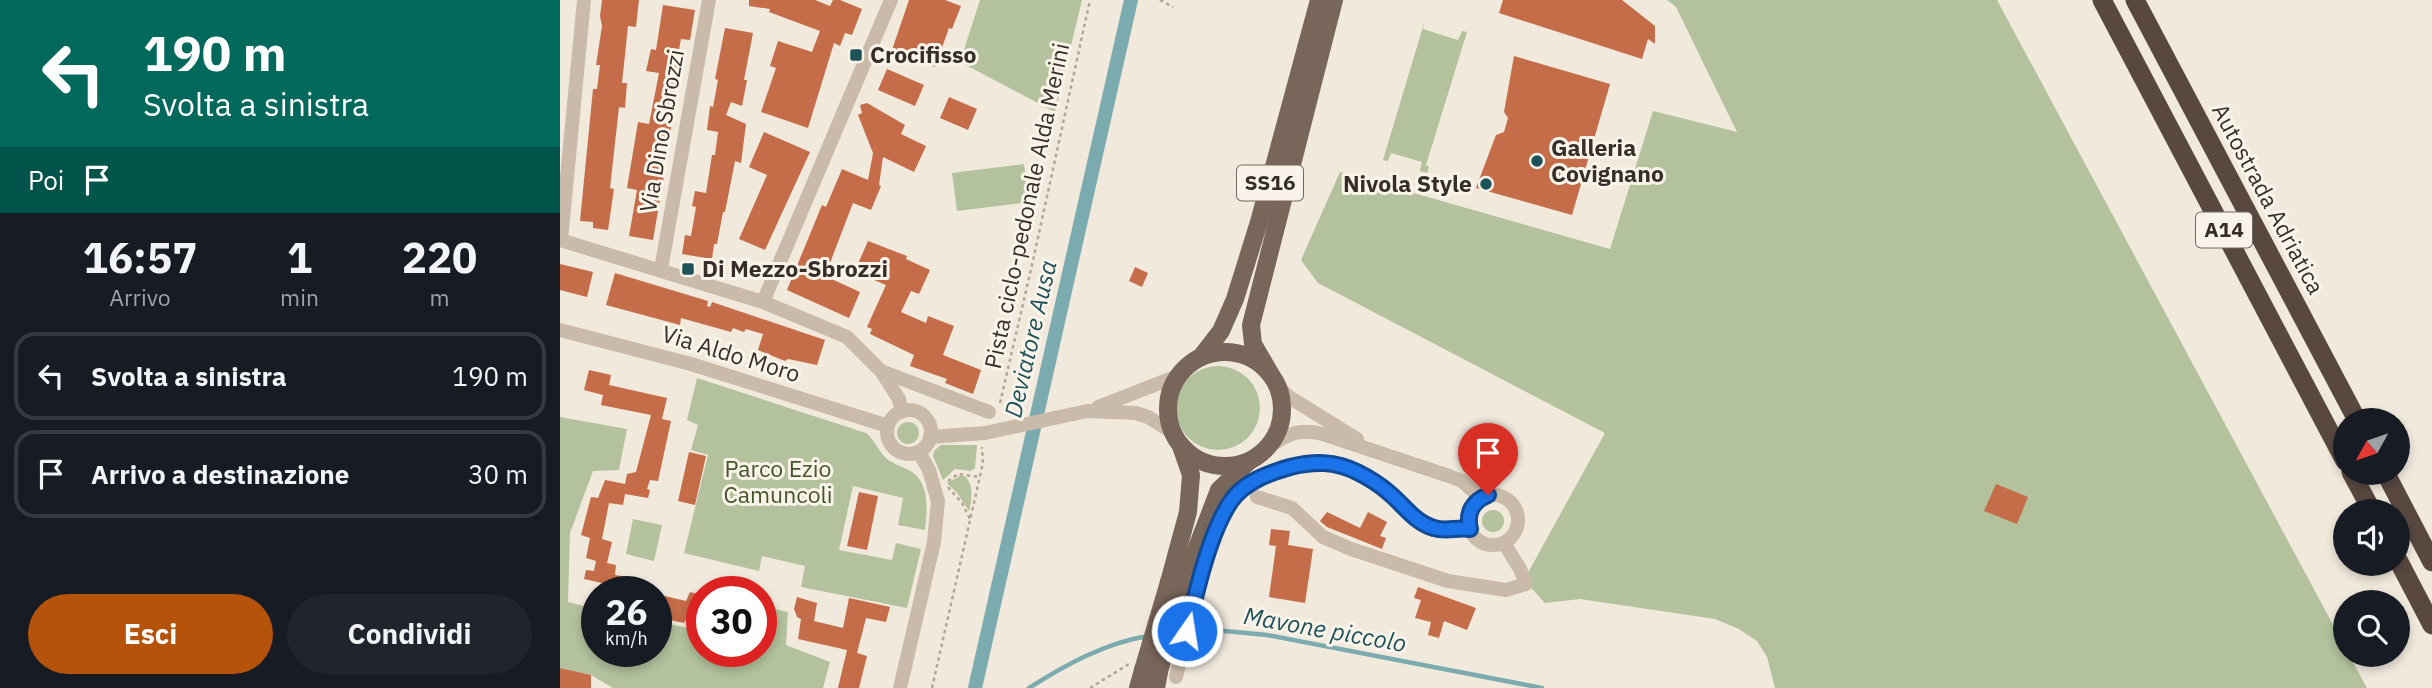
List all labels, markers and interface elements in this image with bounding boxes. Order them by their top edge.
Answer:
text: 190 m [143,21,287,84]
icon: left [28,28,119,119]
place label: Crocifisso [870,39,976,69]
street label: Pista ciclo-pedonale Alda Merini [977,40,1075,371]
street label: Via Dino Sbrozzi [632,47,690,215]
marker: Crocifisso [848,47,864,63]
text: Svolta a sinistra [143,83,369,125]
street label: Autostrada Adriatica [2206,98,2332,299]
place label: Galleria Covignano [1551,132,1664,188]
marker: Galleria Covignano [1529,153,1545,169]
icon: arrive [78,161,116,199]
text: Poi [28,163,64,197]
road number: SS16 [1237,166,1303,200]
place label: Nivola Style [1343,168,1472,198]
marker: Nivola Style [1478,176,1494,192]
road number: A14 [2196,212,2252,247]
text: 16:57 [83,230,197,285]
text: 1 [287,230,312,285]
text: 220 [402,230,477,285]
place label: Di Mezzo-Sbrozzi [702,253,888,283]
water label: Deviatore Ausa [996,257,1064,420]
marker: Di Mezzo-Sbrozzi [680,261,696,277]
text: Arrivo [109,282,171,312]
text: min [280,282,319,312]
text: m [429,282,450,312]
street label: Via Aldo Moro [659,318,804,388]
icon: left [32,357,70,395]
text: Svolta a sinistra [91,359,287,393]
text: 190 m [452,359,528,393]
north arrow [2333,408,2410,485]
map controls [2333,408,2410,667]
pin [1458,423,1518,495]
icon: arrive [1469,434,1507,472]
park label: Parco Ezio Camuncoli [723,453,833,509]
icon: arrive [32,455,70,493]
text: Arrivo a destinazione [91,457,349,491]
text: 30 m [468,457,528,491]
button: sound [2333,499,2410,576]
speed limit sign: 30 [686,576,777,667]
text: 26 [605,589,648,635]
button: search [2333,590,2410,667]
button: Esci [28,594,273,674]
button: Condividi [287,594,532,674]
position arrow [1150,594,1224,668]
water label: Mavone piccolo [1241,599,1409,659]
text: km/h [605,627,648,650]

